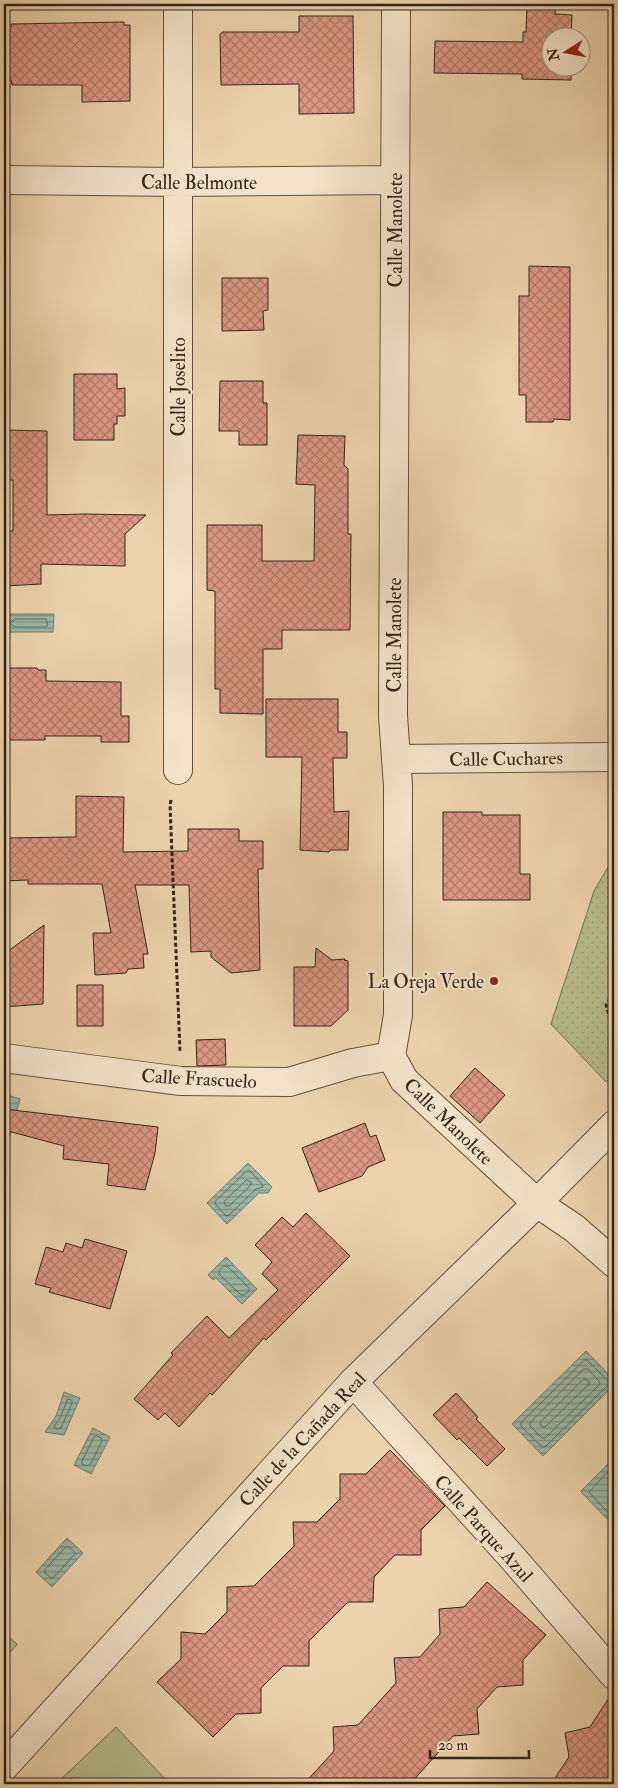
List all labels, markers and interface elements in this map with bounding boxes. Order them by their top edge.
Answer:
north arrow [540,28,590,78]
text: N [544,46,563,63]
street label: Calle Belmonte [141,171,257,195]
street label: Calle Manolete [384,172,408,287]
street label: Calle Joselito [167,337,191,437]
street label: Calle Manolete [383,577,407,692]
street label: Calle Cuchares [449,746,563,772]
place label: La Oreja Verde [368,970,484,994]
marker: La Oreja Verde [488,975,500,987]
street label: Calle Frascuelo [141,1064,257,1094]
street label: Calle Manolete [399,1073,498,1170]
street label: Calle de la Cañada Real [234,1367,372,1512]
street label: Calle Parque Azul [429,1470,538,1587]
scale bar [430,1728,529,1760]
text: 20 m [438,1736,468,1755]

